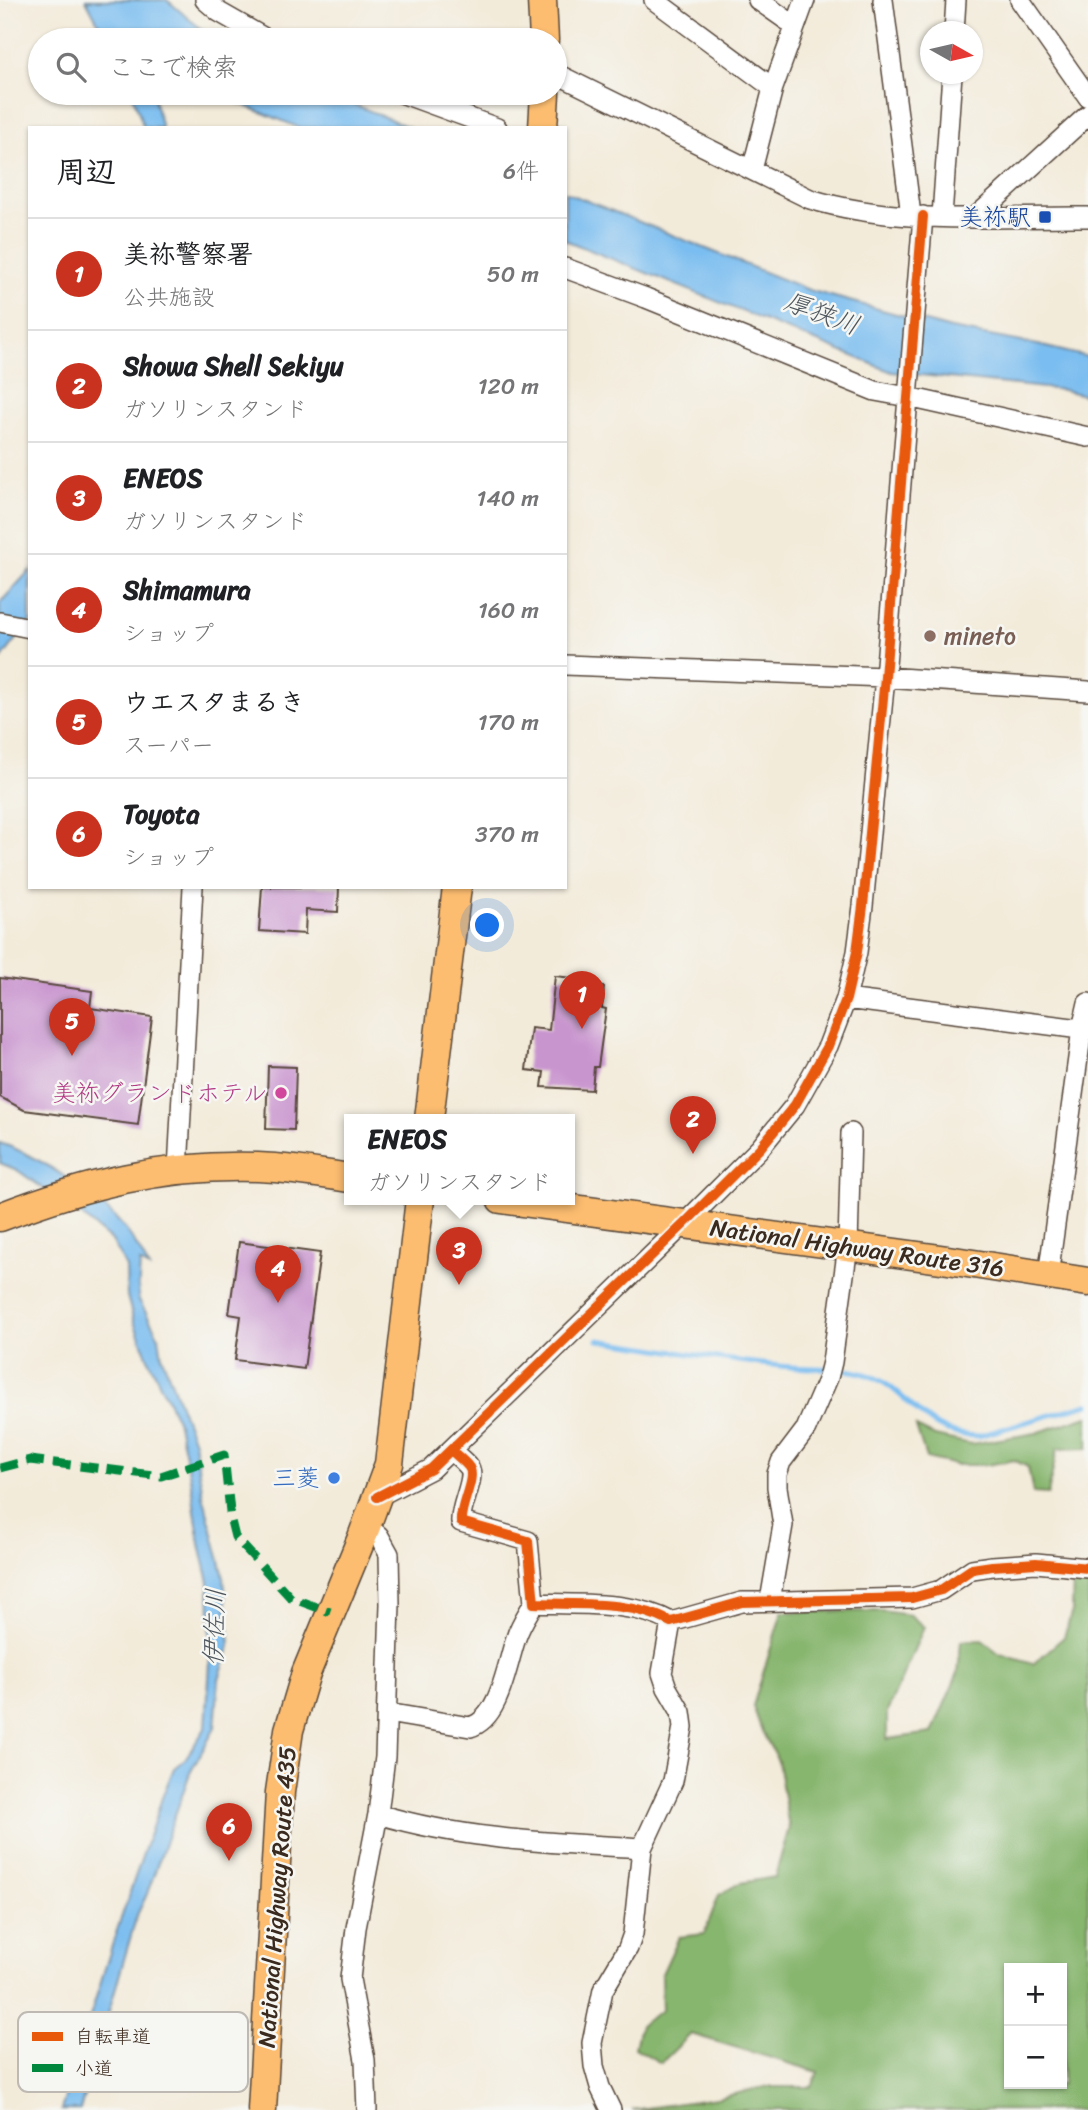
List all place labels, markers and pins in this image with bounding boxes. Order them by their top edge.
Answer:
place label: 美祢駅 [959,196,1031,238]
marker: 美祢駅 [1037,209,1053,225]
place label: mineto [944,615,1016,657]
marker: mineto [922,628,938,644]
pin: 1 [559,971,605,1029]
pin: 5 [49,998,95,1056]
place label: 美祢グランドホテル [52,1072,267,1114]
marker: 美祢グランドホテル [273,1085,289,1101]
pin: 2 [670,1096,716,1154]
pin: 3 [436,1227,482,1285]
pin: 4 [255,1245,301,1303]
place label: 三菱 [272,1457,320,1499]
marker: 三菱 [326,1470,342,1486]
pin: 6 [206,1803,252,1861]

